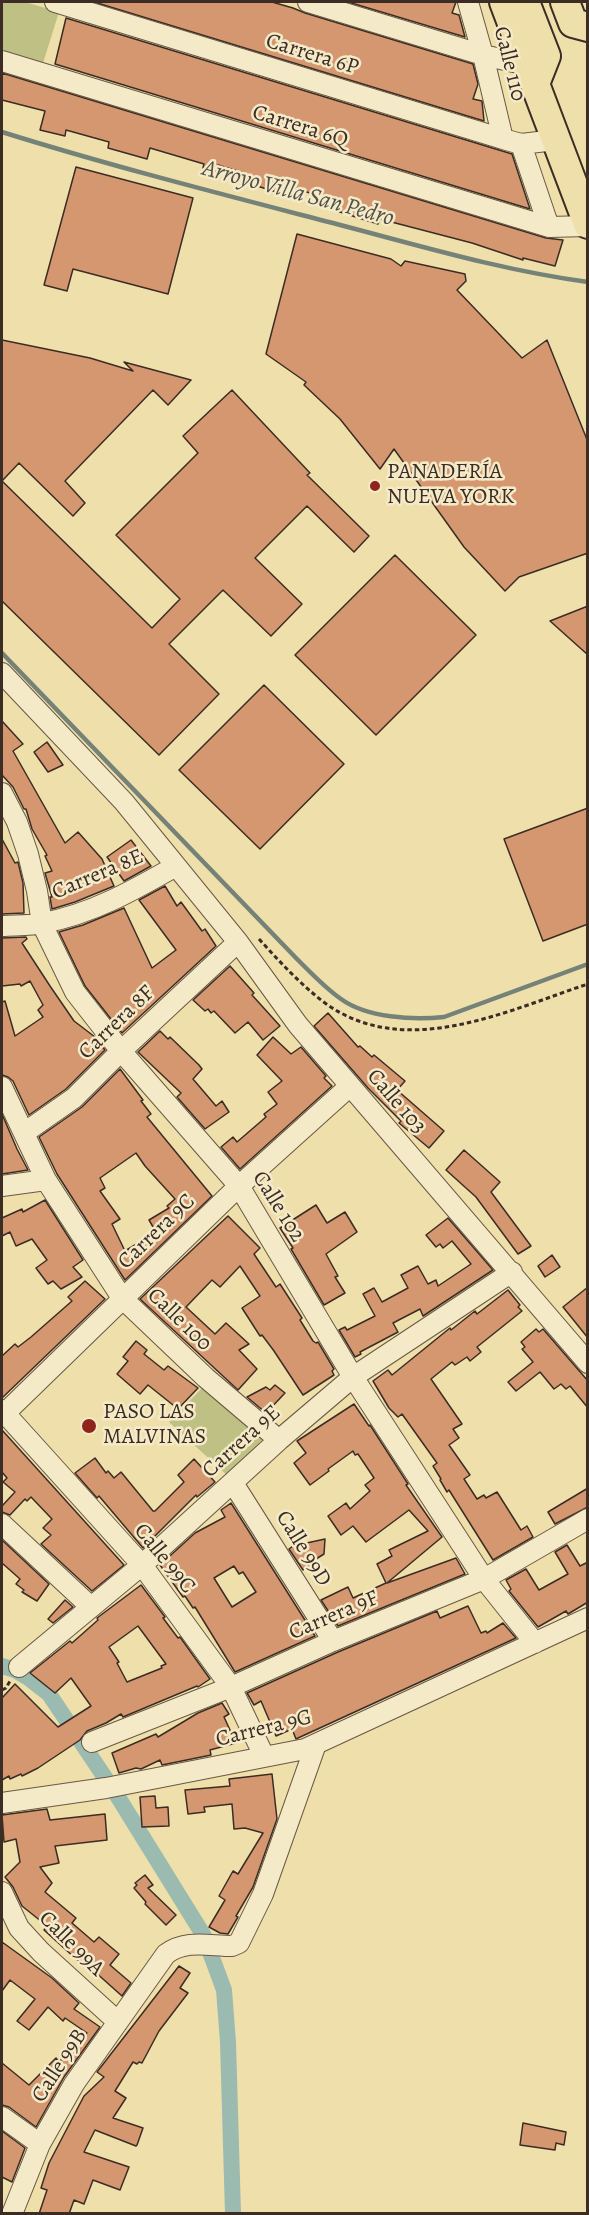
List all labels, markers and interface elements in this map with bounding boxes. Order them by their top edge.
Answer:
street label: Calle 110 [487,24,531,104]
street label: Carrera 6P [262,28,362,82]
street label: Carrera 6Q [249,100,351,154]
water label: Arroyo Villa San Pedro [199,155,397,233]
place label: PANADERÍA NUEVA YORK [387,460,514,512]
marker: PANADERÍA NUEVA YORK [368,479,382,493]
street label: Carrera 8E [48,844,148,906]
street label: Carrera 8F [74,980,160,1066]
street label: Calle 103 [361,1064,431,1140]
street label: Calle 102 [246,1167,310,1247]
street label: Carrera 9C [113,1189,201,1275]
street label: Calle 100 [141,1283,217,1357]
place label: PASO LAS MALVINAS [103,1400,206,1452]
street label: Carrera 9E [197,1400,287,1484]
marker: PASO LAS MALVINAS [80,1417,98,1435]
street label: Calle 99D [269,1506,337,1592]
street label: Calle 99C [128,1519,200,1599]
street label: Carrera 9F [285,1585,383,1647]
street label: Carrera 9G [213,1704,315,1754]
street label: Calle 99A [33,1906,109,1982]
street label: Calle 99B [27,2024,93,2108]

